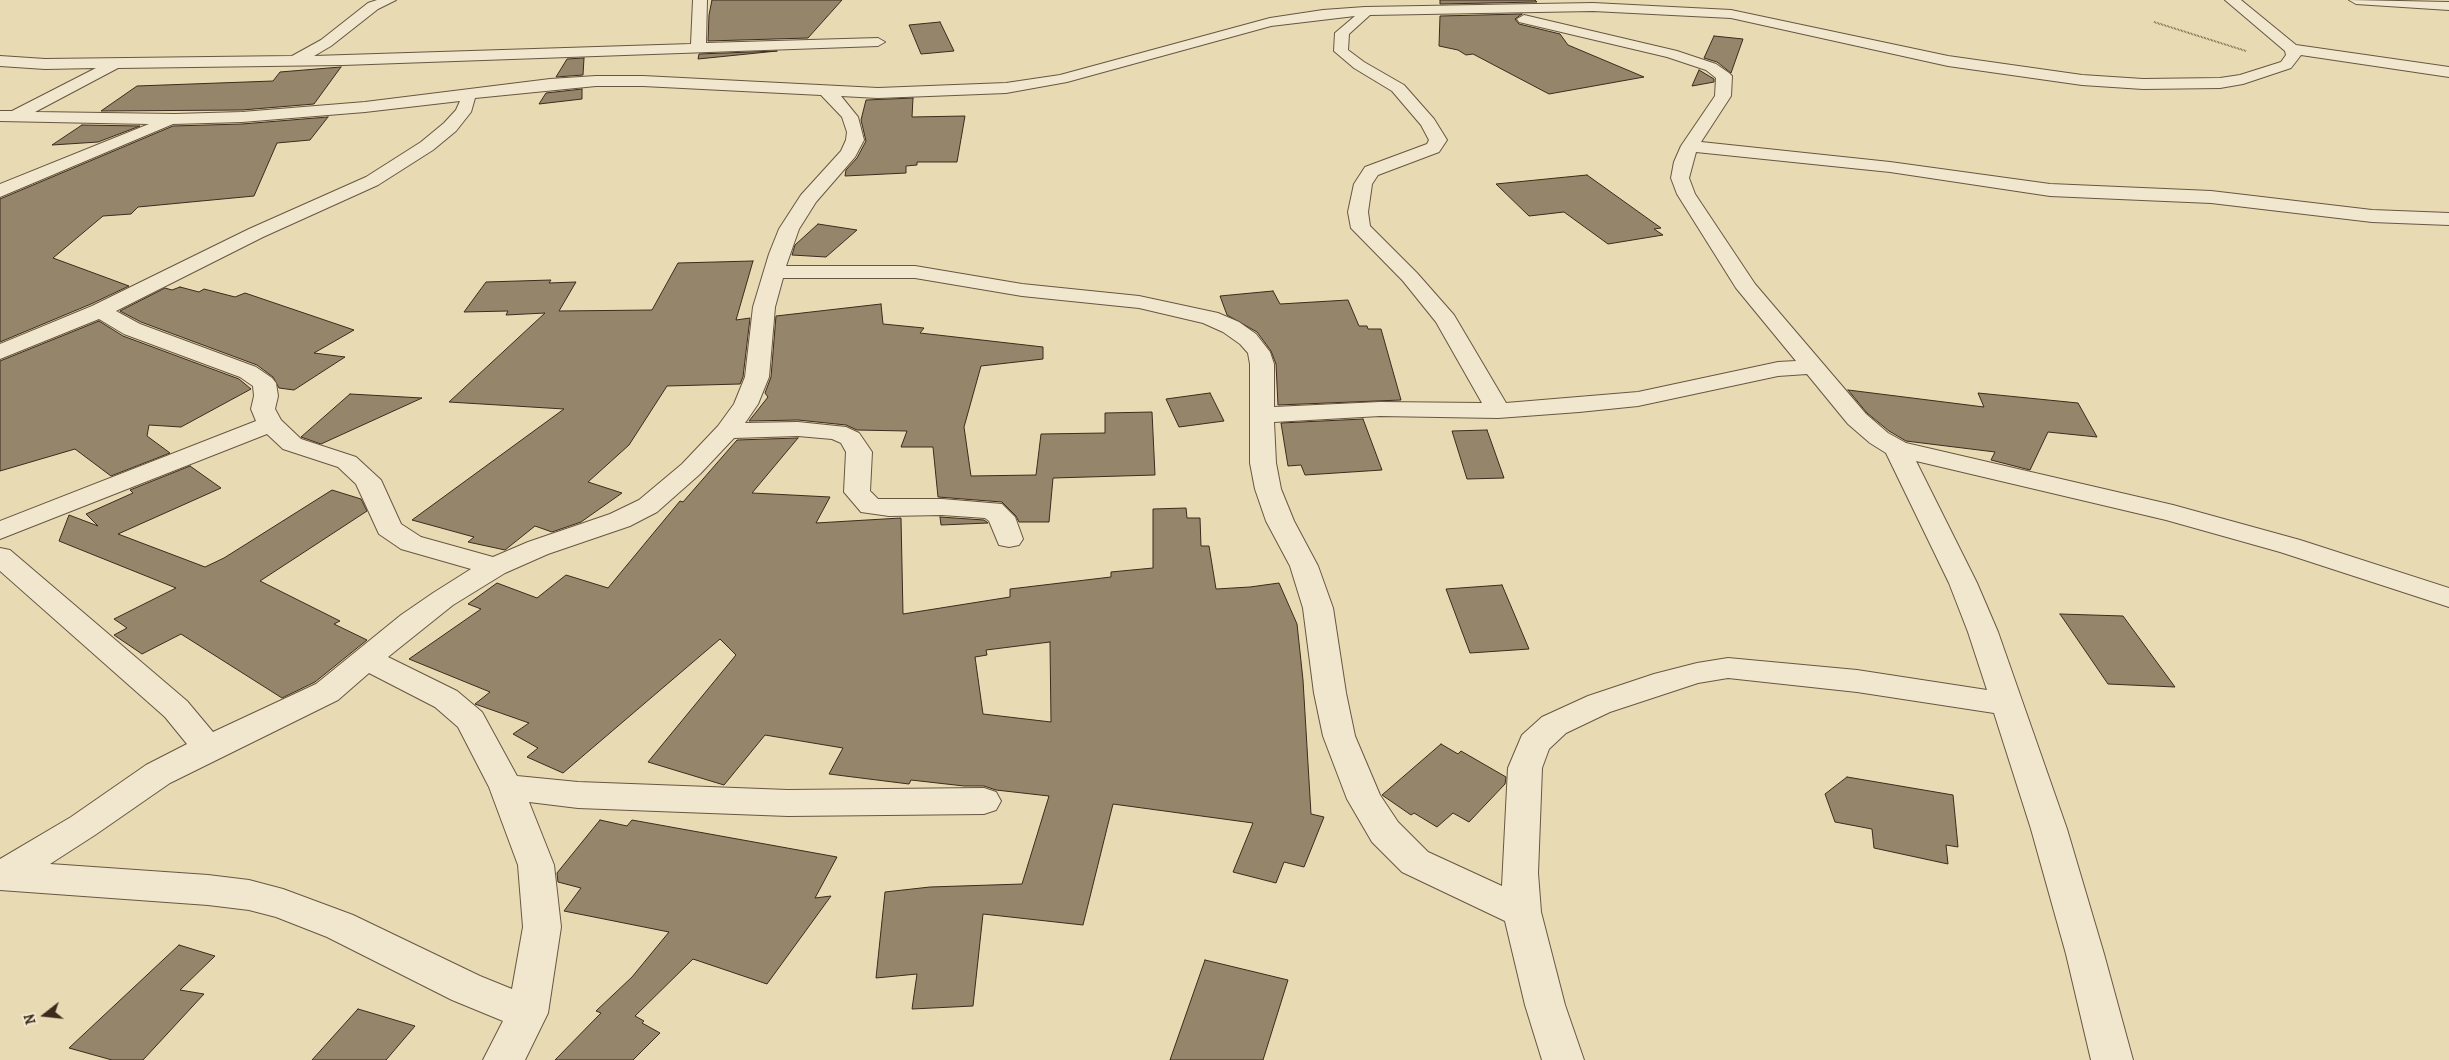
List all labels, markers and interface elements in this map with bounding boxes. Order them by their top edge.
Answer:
north arrow [20,990,70,1040]
text: N [20,1012,41,1027]

